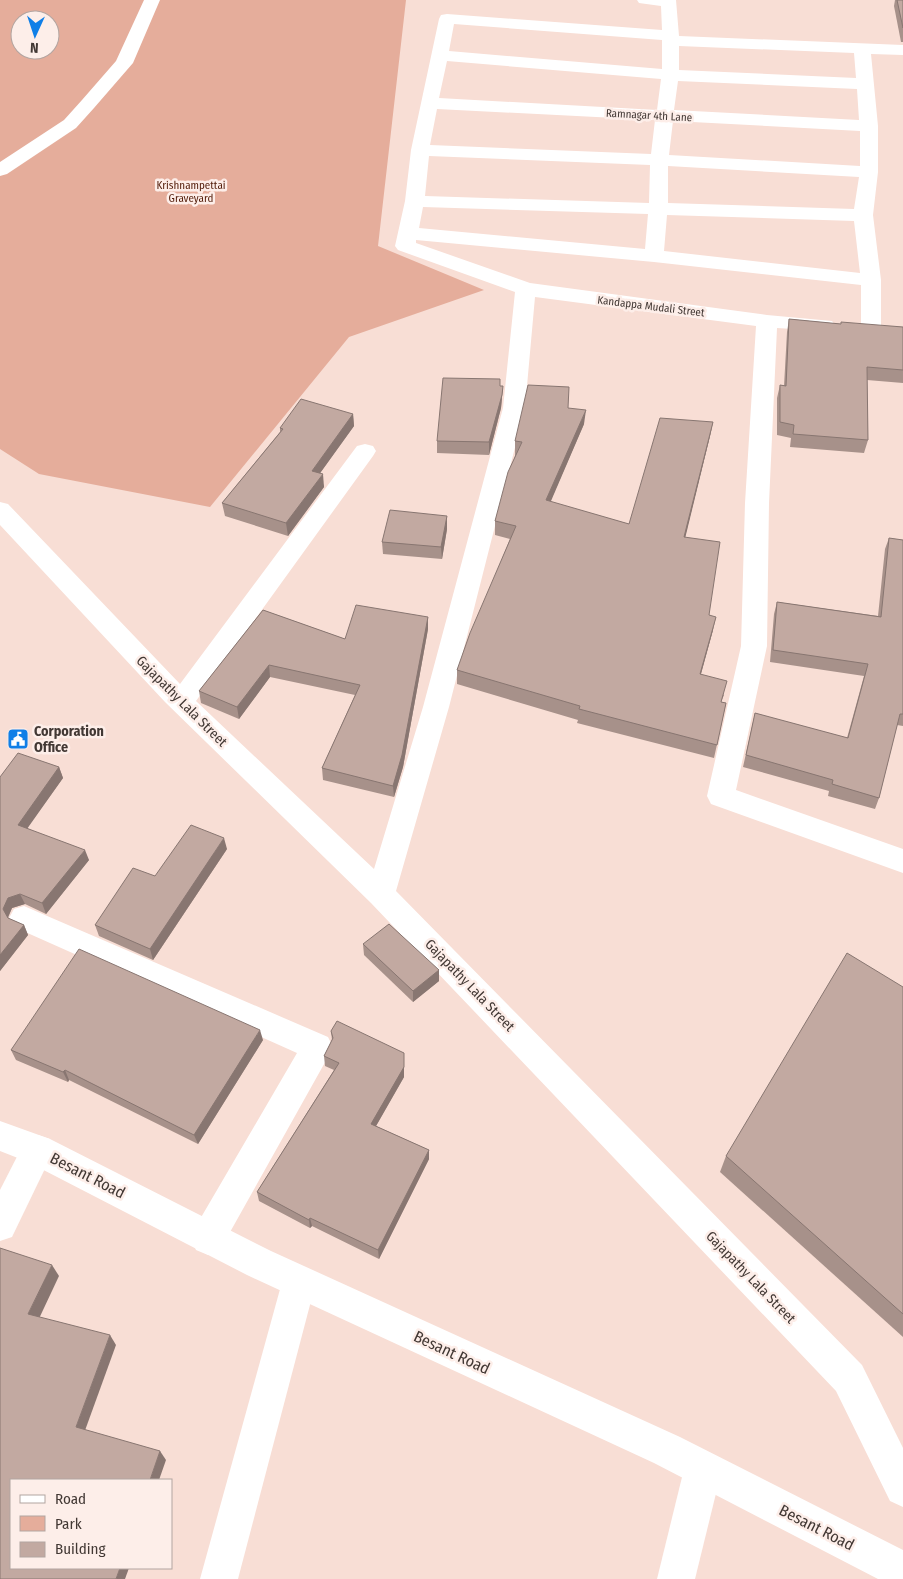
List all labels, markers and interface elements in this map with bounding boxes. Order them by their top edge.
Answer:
north arrow [10,10,60,60]
text: N [30,39,39,56]
street label: Ramnagar 4th Lane [606,107,692,124]
park label: Krishnampettai Graveyard [156,179,226,205]
street label: Kandappa Mudali Street [597,293,706,320]
street label: Gajapathy Lala Street [133,652,231,751]
place label: Corporation Office [34,723,104,756]
public building icon: Corporation Office [6,727,30,751]
street label: Gajapathy Lala Street [421,936,518,1035]
street label: Besant Road [47,1148,129,1202]
street label: Gajapathy Lala Street [702,1228,799,1327]
street label: Besant Road [411,1327,493,1378]
legend [10,1479,172,1569]
text: Road [55,1490,86,1508]
street label: Besant Road [776,1500,858,1554]
text: Park [55,1515,82,1533]
text: Building [55,1540,106,1558]

